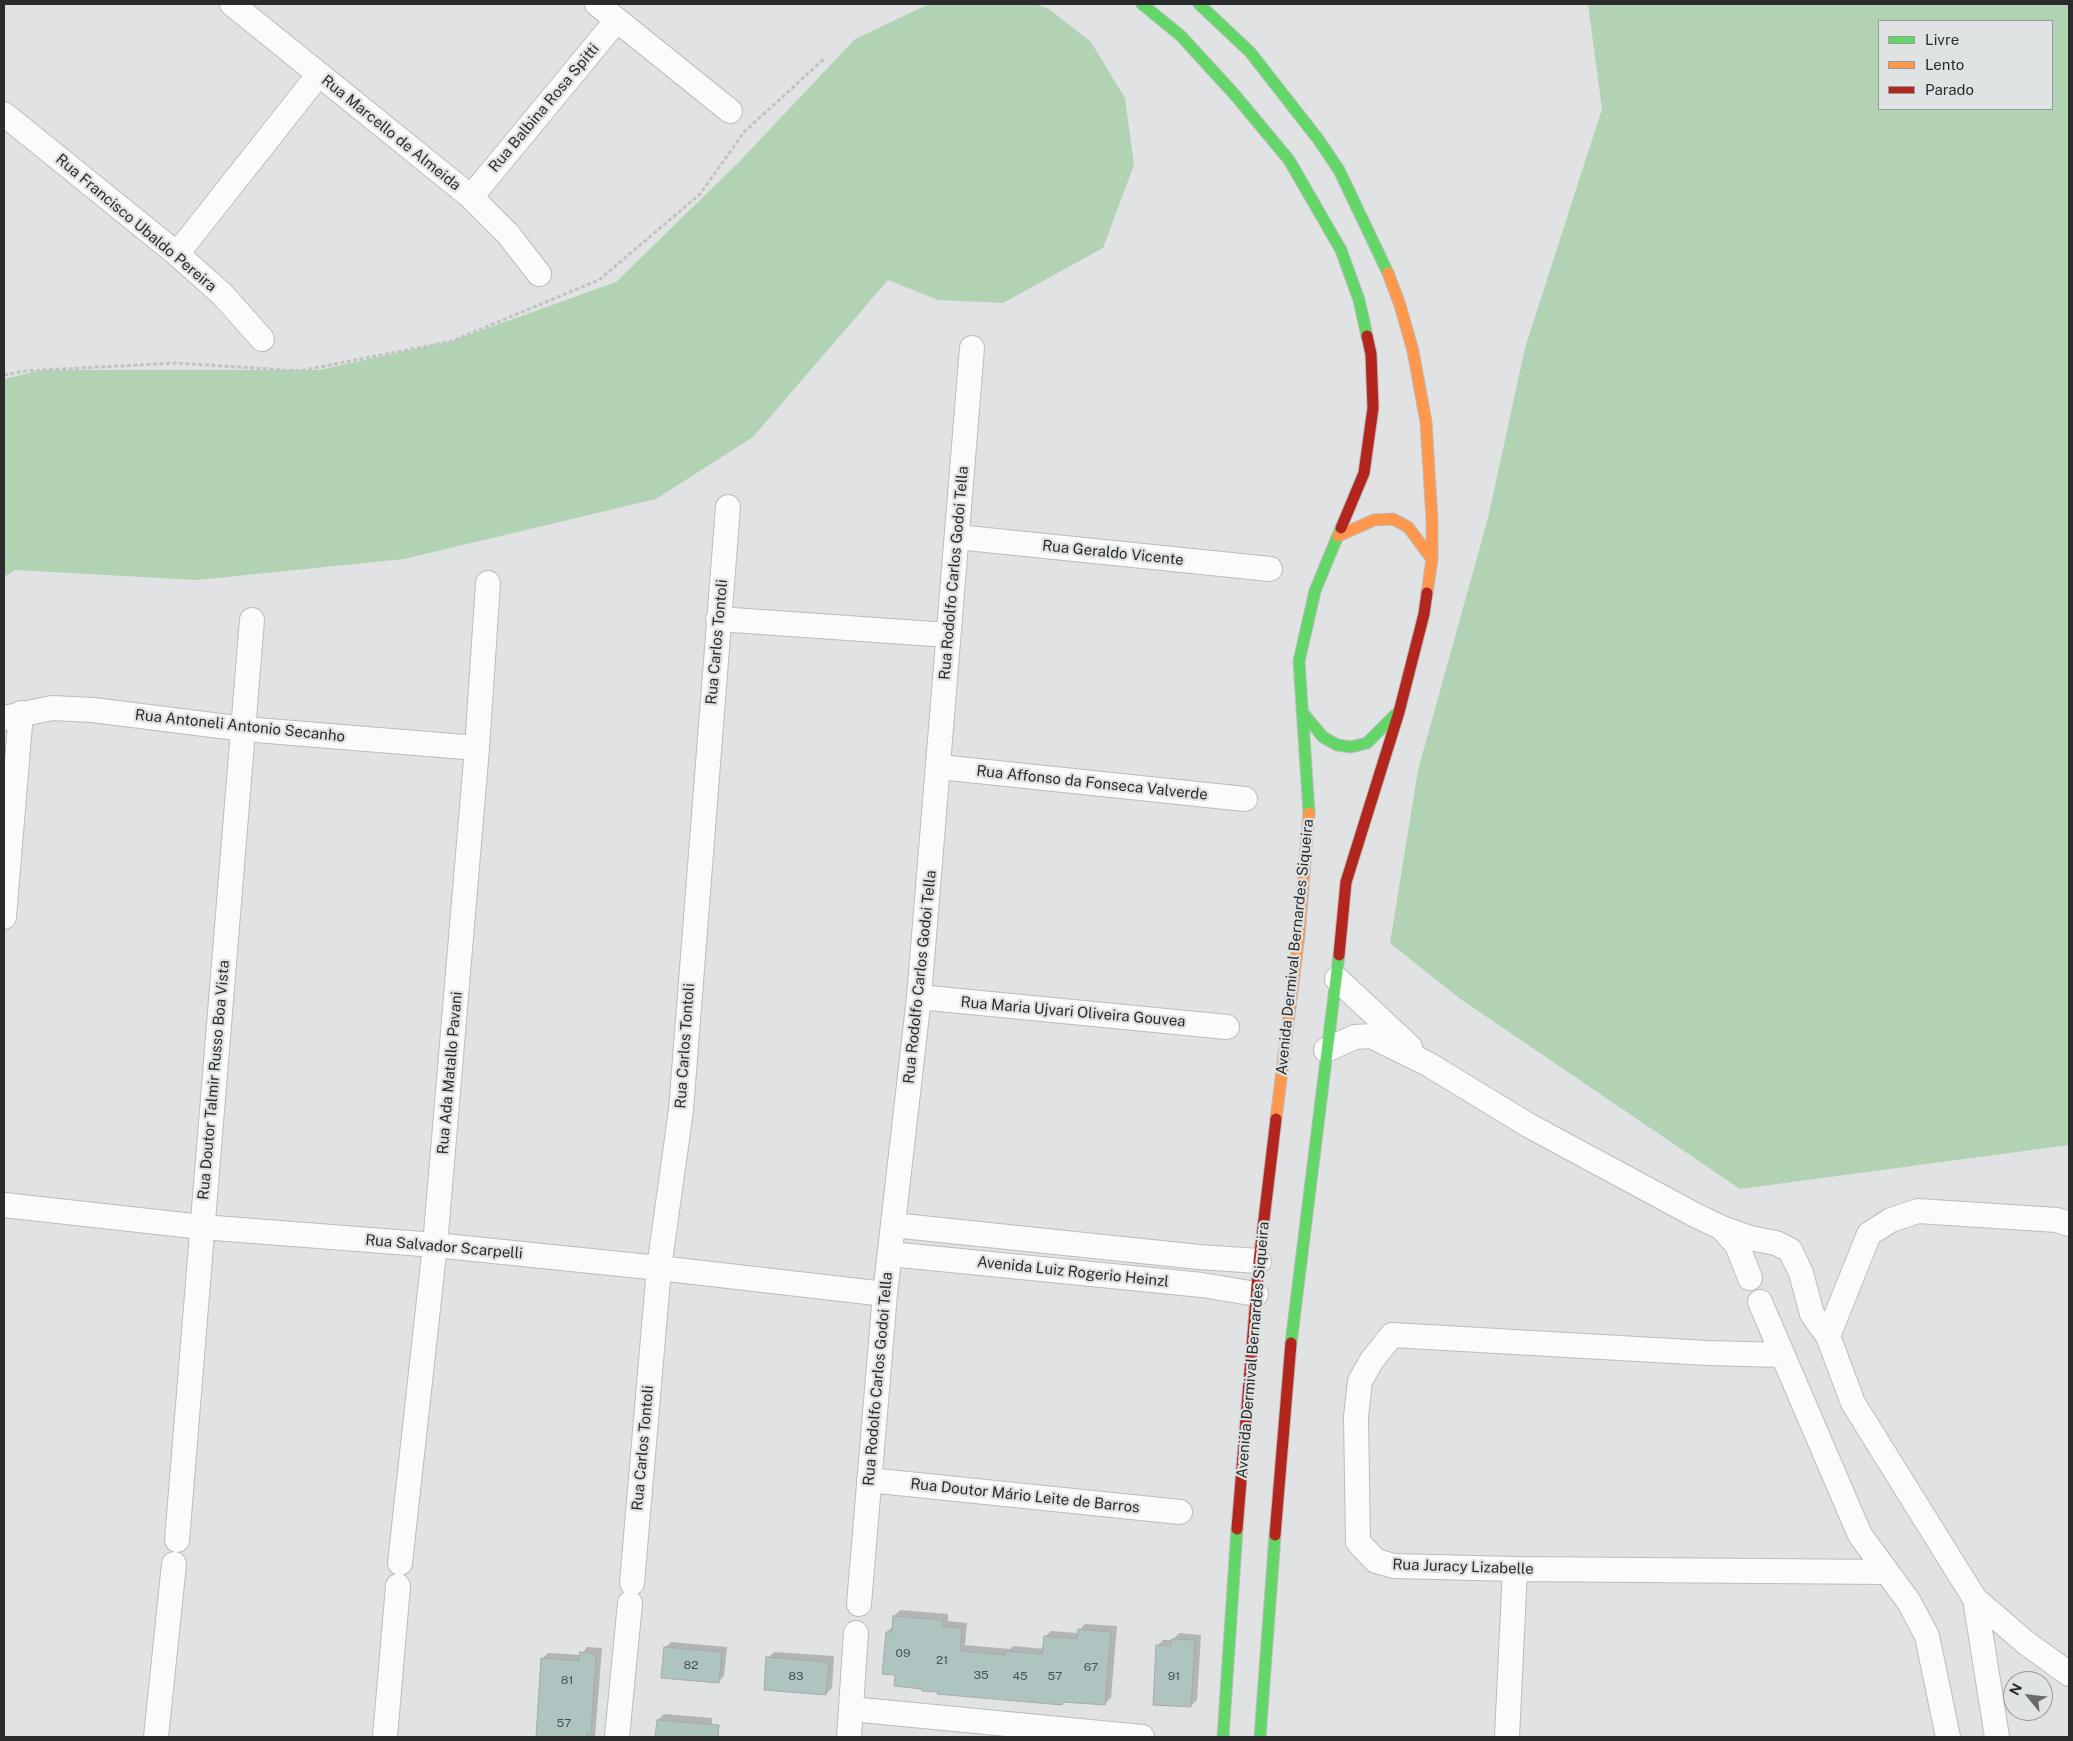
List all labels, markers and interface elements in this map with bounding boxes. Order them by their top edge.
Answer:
legend [1878,20,2053,110]
text: Livre [1925,31,1959,48]
street label: Rua Balbina Rosa Spitti [485,40,603,176]
text: Lento [1925,56,1964,73]
street label: Rua Marcello de Almeida [318,71,464,195]
text: Parado [1925,81,1974,98]
street label: Rua Francisco Ubaldo Pereira [52,150,220,296]
street label: Rua Rodolfo Carlos Godoi Tella [936,465,972,681]
street label: Rua Geraldo Vicente [1041,537,1185,569]
street label: Rua Carlos Tontoli [703,579,731,705]
street label: Rua Antoneli Antonio Secanho [134,706,346,746]
street label: Rua Affonso da Fonseca Valverde [975,762,1209,804]
street label: Avenida Dermival Bernardes Siqueira [1273,818,1317,1076]
street label: Rua Rodolfo Carlos Godoi Tella [900,869,940,1085]
street label: Rua Doutor Talmir Russo Boa Vista [195,959,233,1201]
street label: Rua Carlos Tontoli [672,983,698,1109]
street label: Rua Ada Matallo Pavani [434,991,466,1155]
street label: Rua Maria Ujvari Oliveira Gouvea [960,993,1186,1031]
street label: Avenida Dermival Bernardes Siqueira [1233,1221,1273,1479]
street label: Rua Salvador Scarpelli [365,1231,523,1263]
street label: Avenida Luiz Rogerio Heinzl [976,1253,1170,1291]
street label: Rua Rodolfo Carlos Godoi Tella [860,1271,896,1487]
street label: Rua Carlos Tontoli [629,1385,657,1511]
street label: Rua Doutor Mário Leite de Barros [909,1475,1141,1517]
street label: Rua Juracy Lizabelle [1392,1556,1534,1578]
house number: 09 [896,1646,910,1660]
house number: 21 [936,1653,948,1667]
house number: 82 [684,1658,698,1672]
house number: 67 [1084,1660,1098,1674]
house number: 35 [973,1668,989,1682]
house number: 83 [788,1669,804,1683]
house number: 45 [1012,1669,1028,1683]
house number: 57 [1048,1669,1062,1683]
house number: 91 [1168,1669,1180,1683]
north arrow [2003,1671,2053,1721]
house number: 81 [561,1673,573,1687]
text: N [2006,1681,2025,1698]
house number: 57 [557,1716,571,1730]

